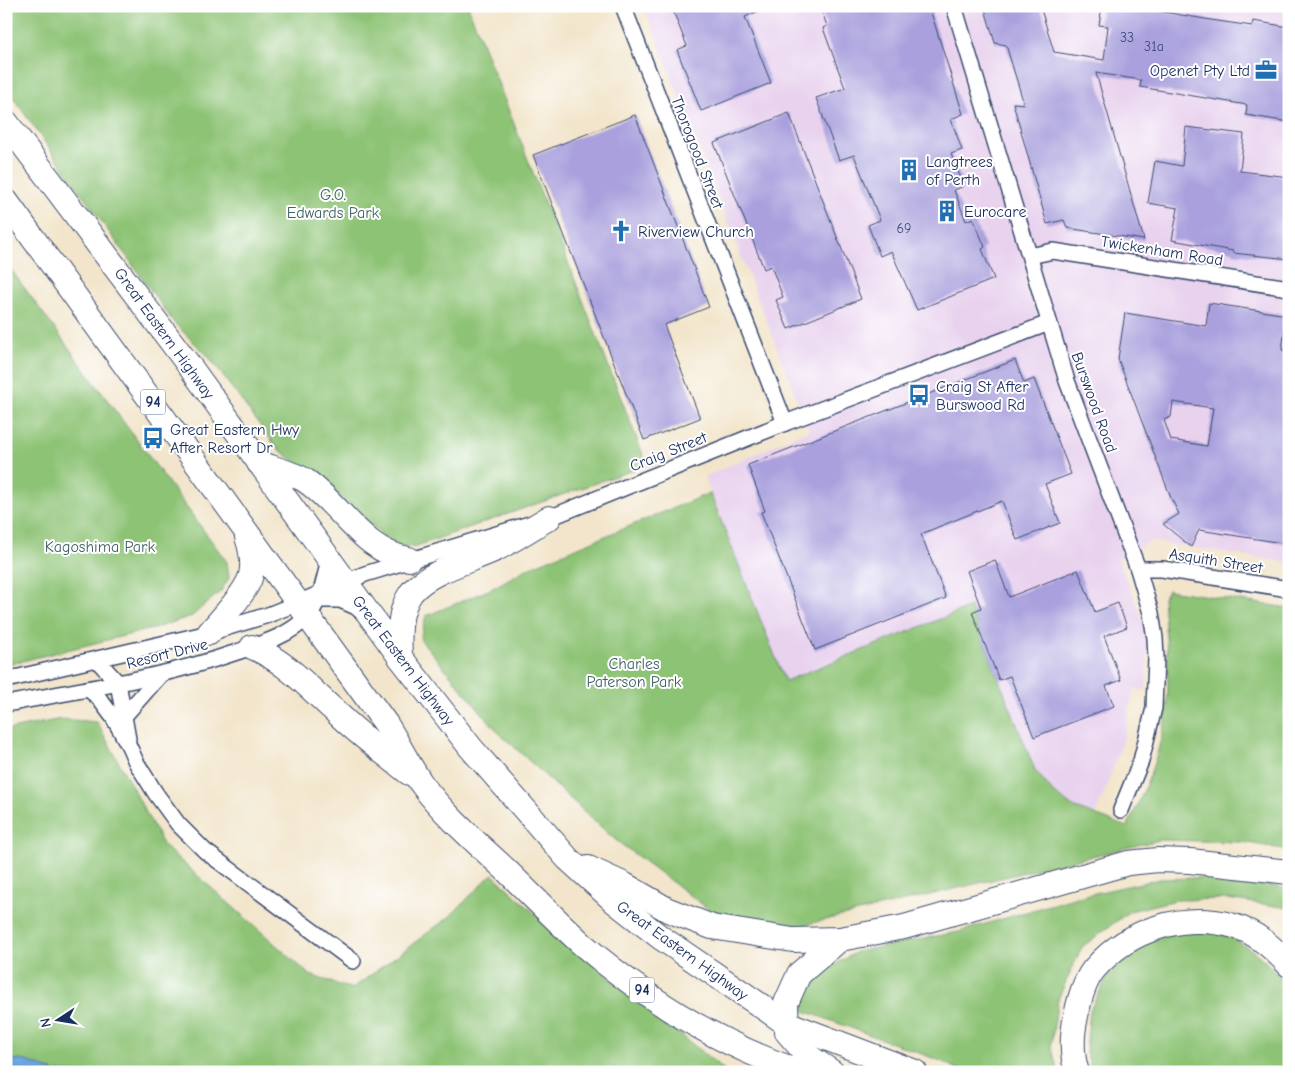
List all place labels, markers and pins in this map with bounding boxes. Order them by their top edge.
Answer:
office icon: Openet Pty Ltd [1253,57,1279,83]
place label: Openet Pty Ltd [1150,62,1250,80]
place label: Langtrees of Perth [926,153,993,189]
building icon: Langtrees of Perth [896,157,922,183]
building icon: Eurocare [934,198,960,224]
place label: Eurocare [964,203,1026,221]
church icon: Riverview Church [608,218,634,244]
place label: Riverview Church [638,223,754,241]
place label: Craig St After Burswood Rd [936,378,1029,414]
bus stop icon: Craig St After Burswood Rd [906,382,932,408]
place label: Great Eastern Hwy After Resort Dr [170,421,300,457]
bus stop icon: Great Eastern Hwy After Resort Dr [140,425,166,451]

